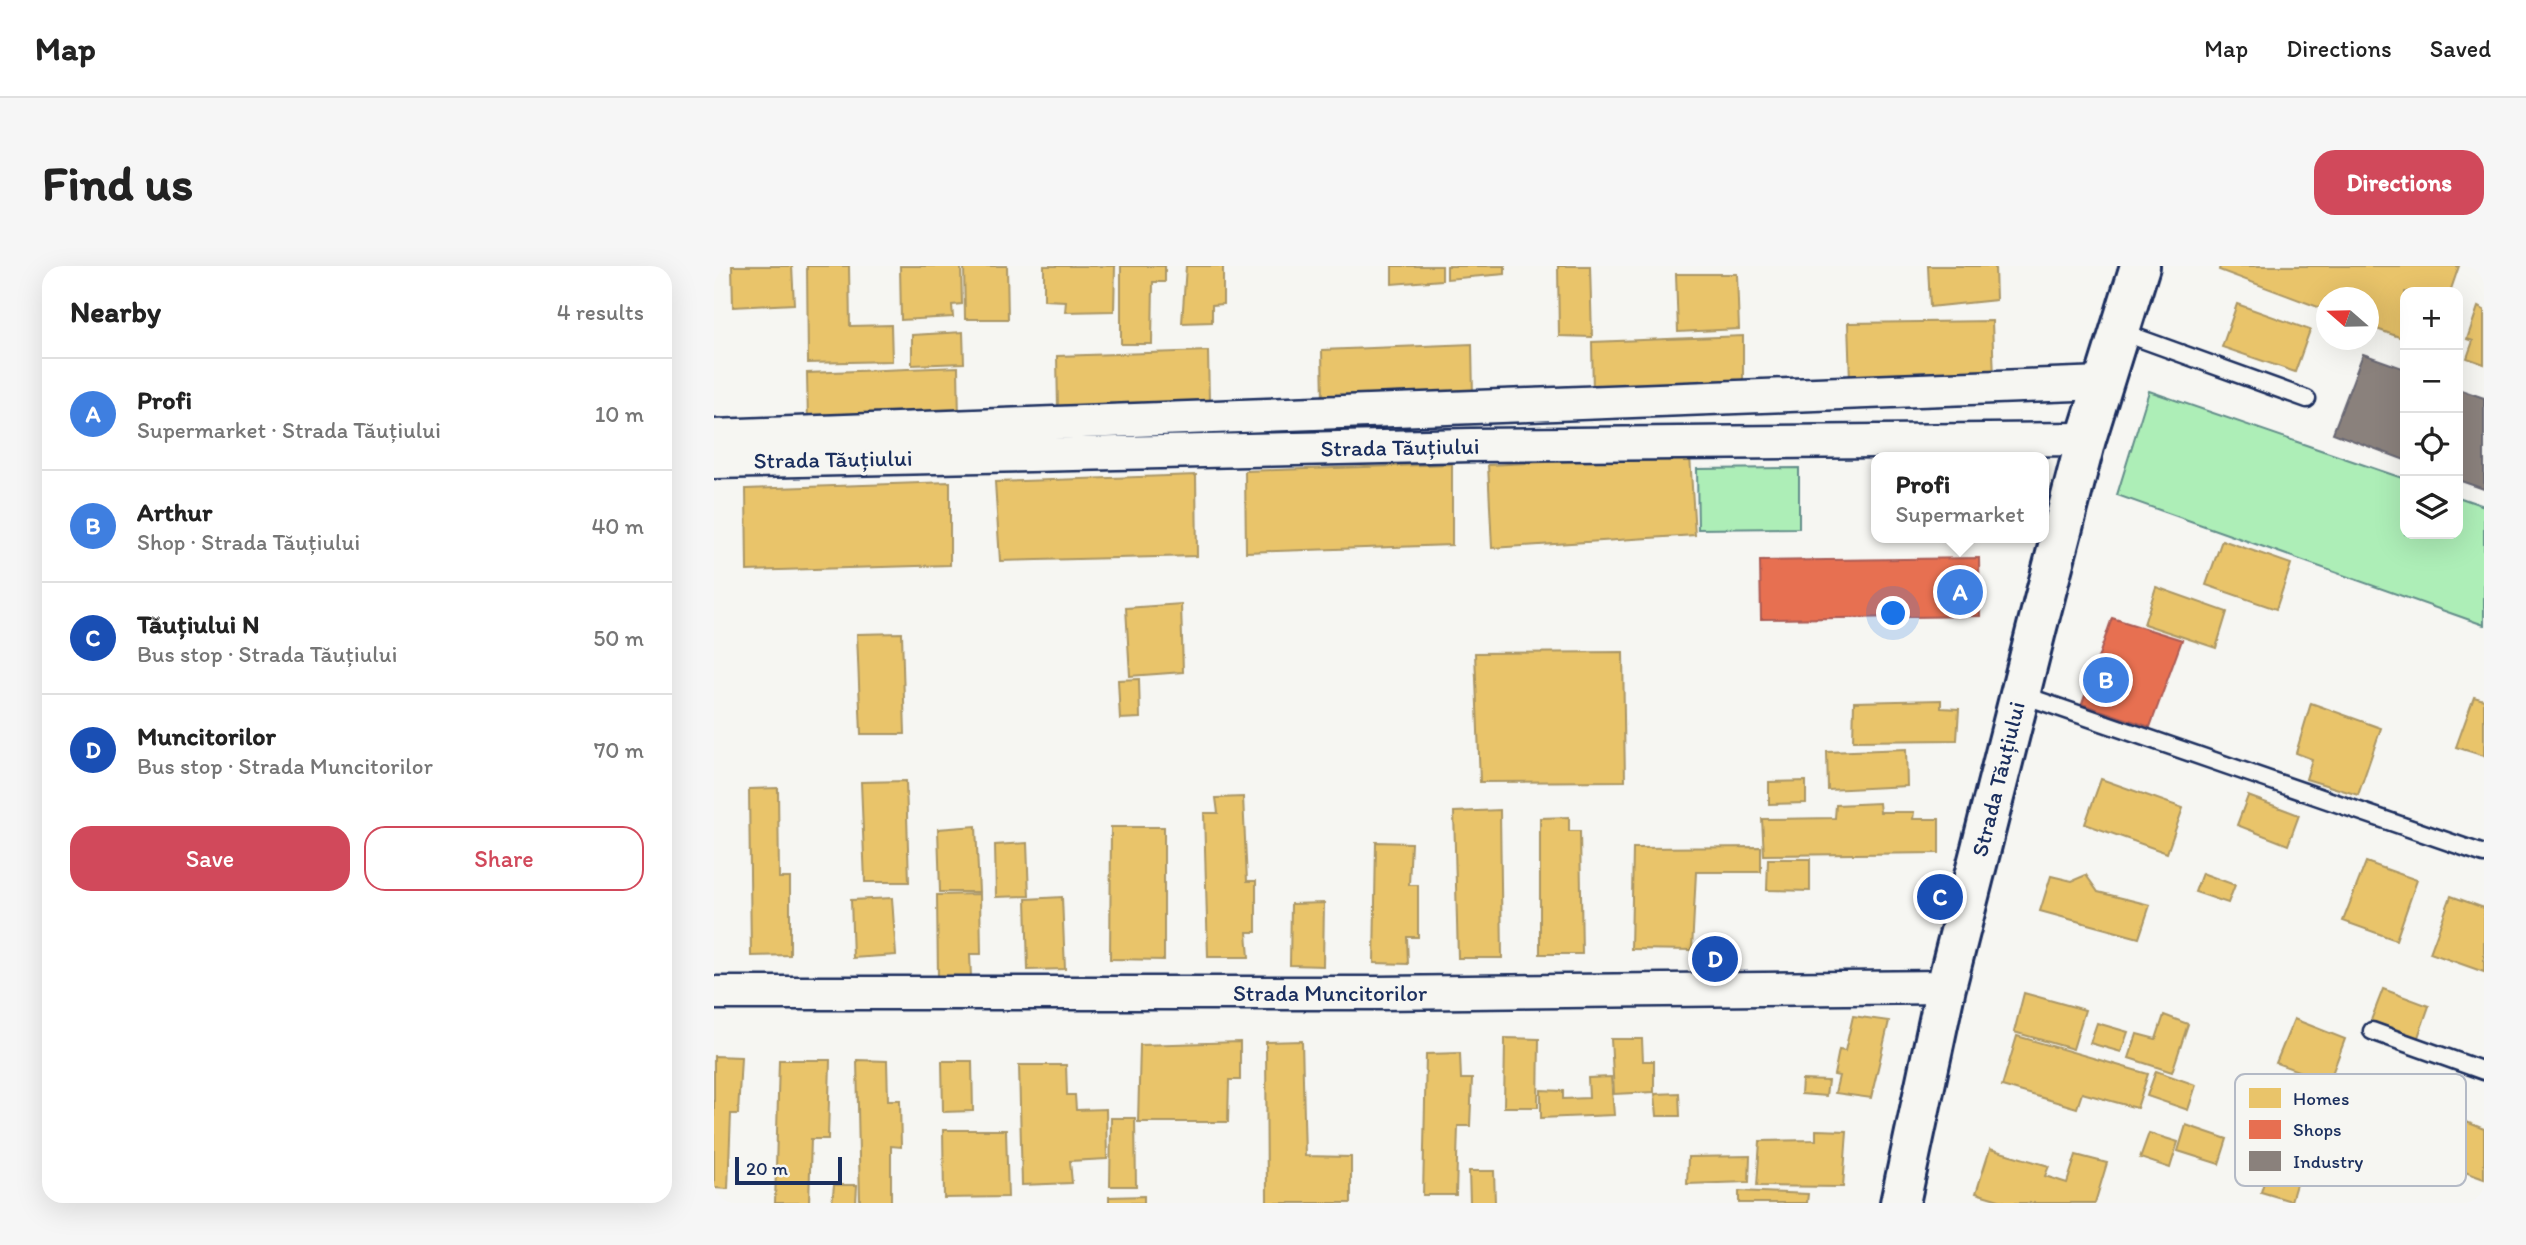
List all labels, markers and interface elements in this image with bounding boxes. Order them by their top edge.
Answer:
text: Map [35,29,96,68]
text: Map [2204,34,2248,63]
text: Directions [2286,34,2392,63]
text: Saved [2430,34,2491,63]
button: Directions [2314,150,2484,215]
text: Find us [42,153,193,212]
north arrow [2316,287,2379,350]
map controls [2400,287,2463,539]
button: + [2400,287,2463,350]
text: Nearby [70,293,161,330]
text: 4 results [557,298,644,326]
button: − [2400,350,2463,413]
text: Profi [137,384,192,416]
text: A [86,400,100,428]
text: 10 m [595,400,644,428]
button: locate [2400,413,2463,476]
text: Supermarket · Strada Tăuțiului [137,416,441,444]
street label: Strada Tăuțiului [1320,432,1480,462]
street label: Strada Tăuțiului [753,444,913,474]
popup [1871,452,2049,543]
text: Profi [1895,468,1950,500]
button: layers [2400,476,2463,539]
text: Arthur [137,496,212,528]
text: Supermarket [1895,500,2025,528]
text: B [86,512,100,540]
text: 40 m [591,512,644,540]
text: Shop · Strada Tăuțiului [137,528,360,556]
pin: A [1937,566,1983,618]
your location [1876,596,1910,630]
text: Tăuțiului N [137,608,260,640]
text: C [86,624,100,652]
text: 50 m [593,624,644,652]
text: Bus stop · Strada Tăuțiului [137,640,398,668]
pin: B [2083,654,2129,706]
street label: Strada Tăuțiului [1965,699,2031,859]
text: Muncitorilor [137,720,276,752]
text: D [85,736,101,764]
text: 70 m [594,736,644,764]
text: Bus stop · Strada Muncitorilor [137,752,433,780]
button: Save [70,826,350,891]
button: Share [364,826,644,891]
pin: C [1917,871,1963,923]
pin: D [1692,933,1738,985]
street label: Strada Muncitorilor [1233,979,1427,1007]
legend [2235,1074,2466,1186]
text: Homes [2293,1087,2349,1110]
text: Shops [2293,1118,2342,1141]
text: Industry [2293,1150,2363,1173]
scale bar [735,1154,842,1186]
text: 20 m [746,1157,788,1180]

